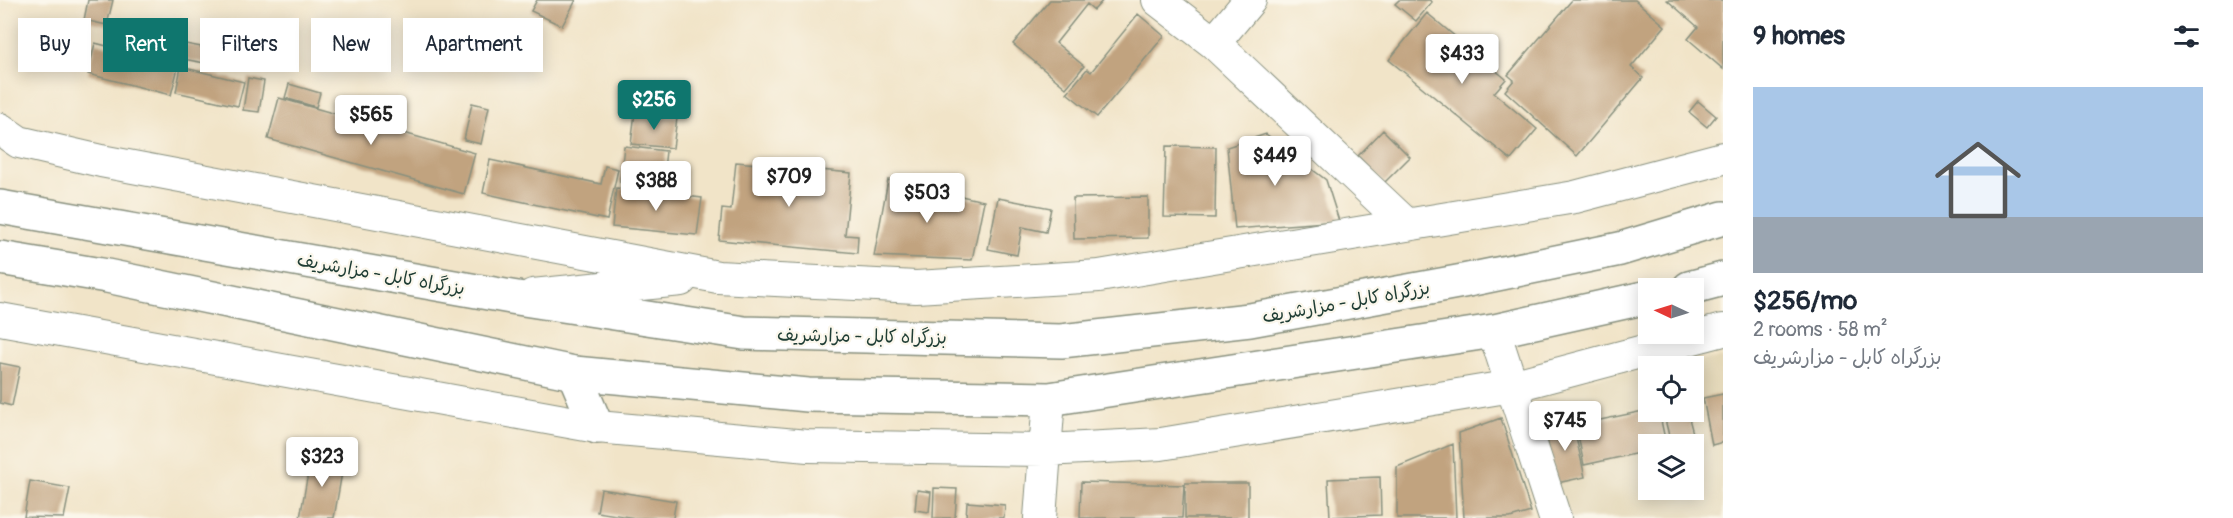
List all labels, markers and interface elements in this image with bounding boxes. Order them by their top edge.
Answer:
chip: Buy [18,18,91,72]
chip: Rent [103,18,188,72]
chip: Filters [200,18,299,72]
chip: New [311,18,391,72]
chip: Apartment [403,18,543,72]
text: 9 homes [1753,20,1845,52]
icon: filters [2170,20,2203,53]
pin: $433 [1426,34,1498,85]
text: $433 [1440,41,1484,66]
pin: $256 [618,80,690,131]
text: $256 [632,87,676,112]
pin: $565 [335,95,407,146]
text: $565 [349,102,393,127]
icon: home [1924,126,2032,234]
pin: $449 [1239,136,1311,187]
text: $449 [1253,143,1297,168]
pin: $709 [753,157,825,208]
pin: $388 [620,161,692,212]
text: $709 [766,164,812,189]
text: $388 [635,168,677,193]
pin: $503 [891,173,963,224]
text: $503 [904,180,950,205]
street label: بزرگراه کابل - مزارشریف [295,248,467,301]
street label: بزرگراه کابل - مزارشریف [1260,276,1432,329]
north arrow [1638,278,1704,344]
map controls [1638,278,1704,500]
text: $256/mo [1753,285,1857,317]
text: 2 rooms · 58 m² [1753,317,1888,342]
street label: بزرگراه کابل - مزارشریف [777,324,947,349]
text: بزرگراه کابل - مزارشریف [1753,345,1942,370]
button: locate [1638,356,1704,422]
pin: $745 [1529,401,1601,452]
text: $745 [1543,408,1587,433]
button: layers [1638,434,1704,500]
pin: $323 [286,437,358,488]
text: $323 [300,444,344,469]

